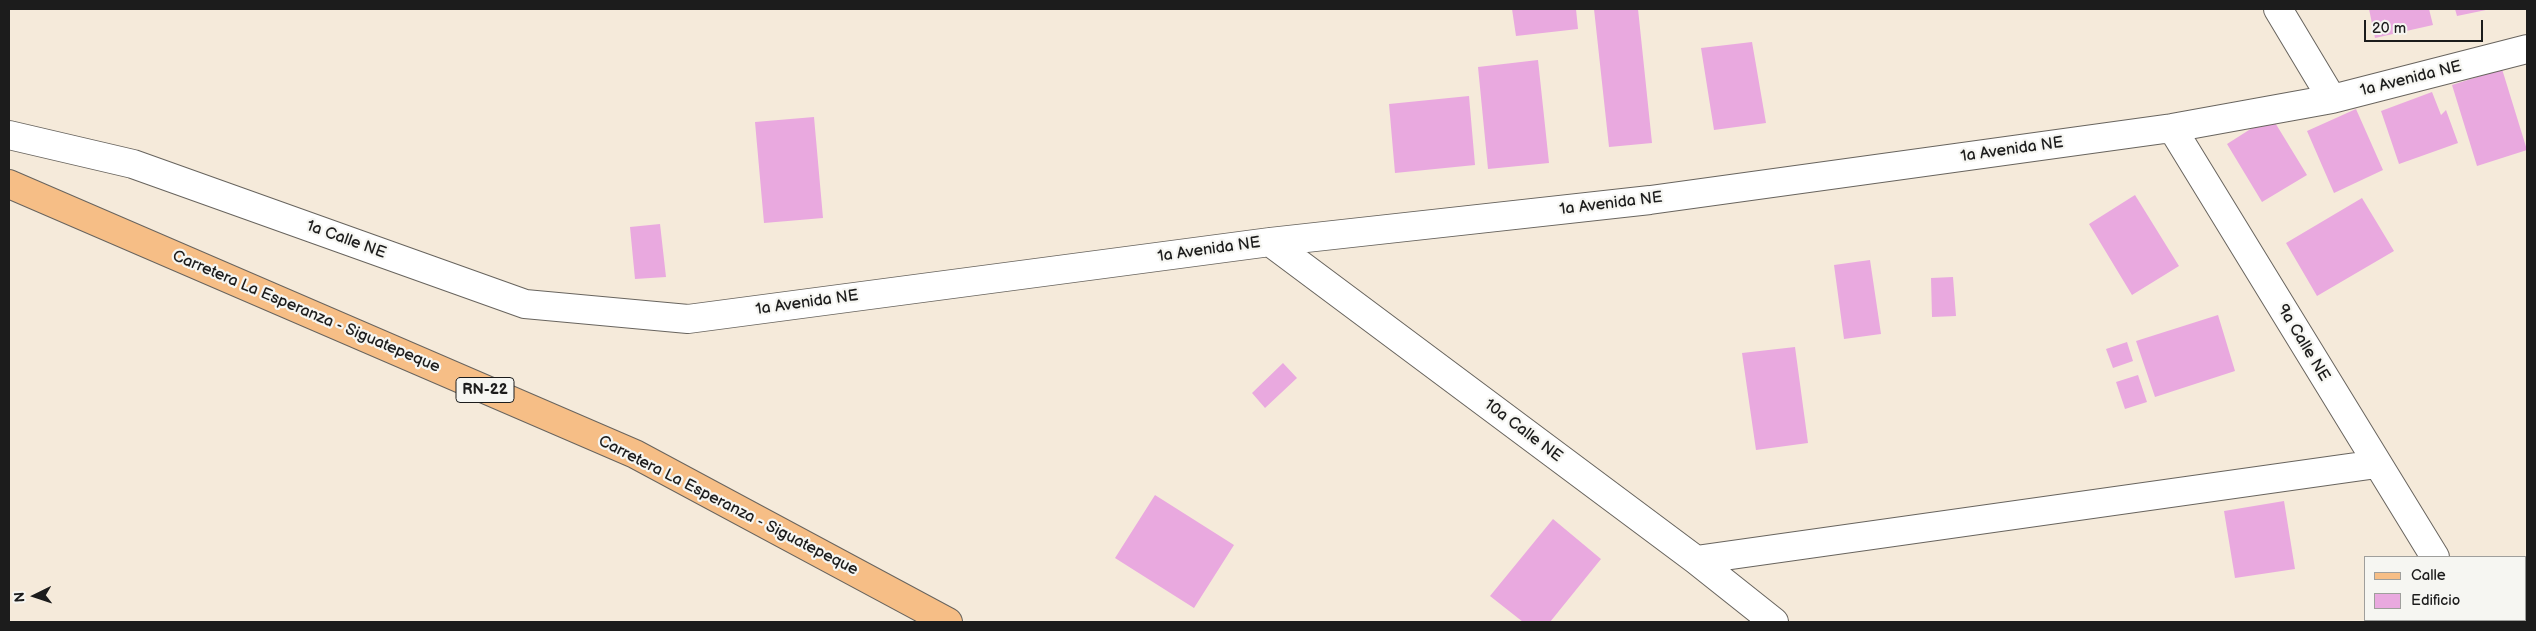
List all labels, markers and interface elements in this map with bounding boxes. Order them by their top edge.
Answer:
scale bar [2366,10,2485,42]
text: 20 m [2372,19,2406,38]
street label: 1a Avenida NE [2358,57,2464,101]
street label: 1a Avenida NE [1959,133,2065,167]
street label: 1a Avenida NE [1558,188,1664,220]
street label: 1a Calle NE [304,217,388,263]
street label: 1a Avenida NE [1156,233,1262,267]
street label: Carretera La Esperanza - Siguatepeque [169,247,443,377]
street label: 1a Avenida NE [754,286,860,320]
street label: 9a Calle NE [2273,301,2333,385]
road number: RN-22 [456,378,514,402]
street label: 10a Calle NE [1480,395,1566,467]
street label: Carretera La Esperanza - Siguatepeque [595,432,861,580]
legend [2364,556,2526,621]
text: Calle [2411,566,2446,585]
north arrow [10,571,60,621]
text: N [11,591,28,603]
text: Edificio [2411,591,2460,610]

